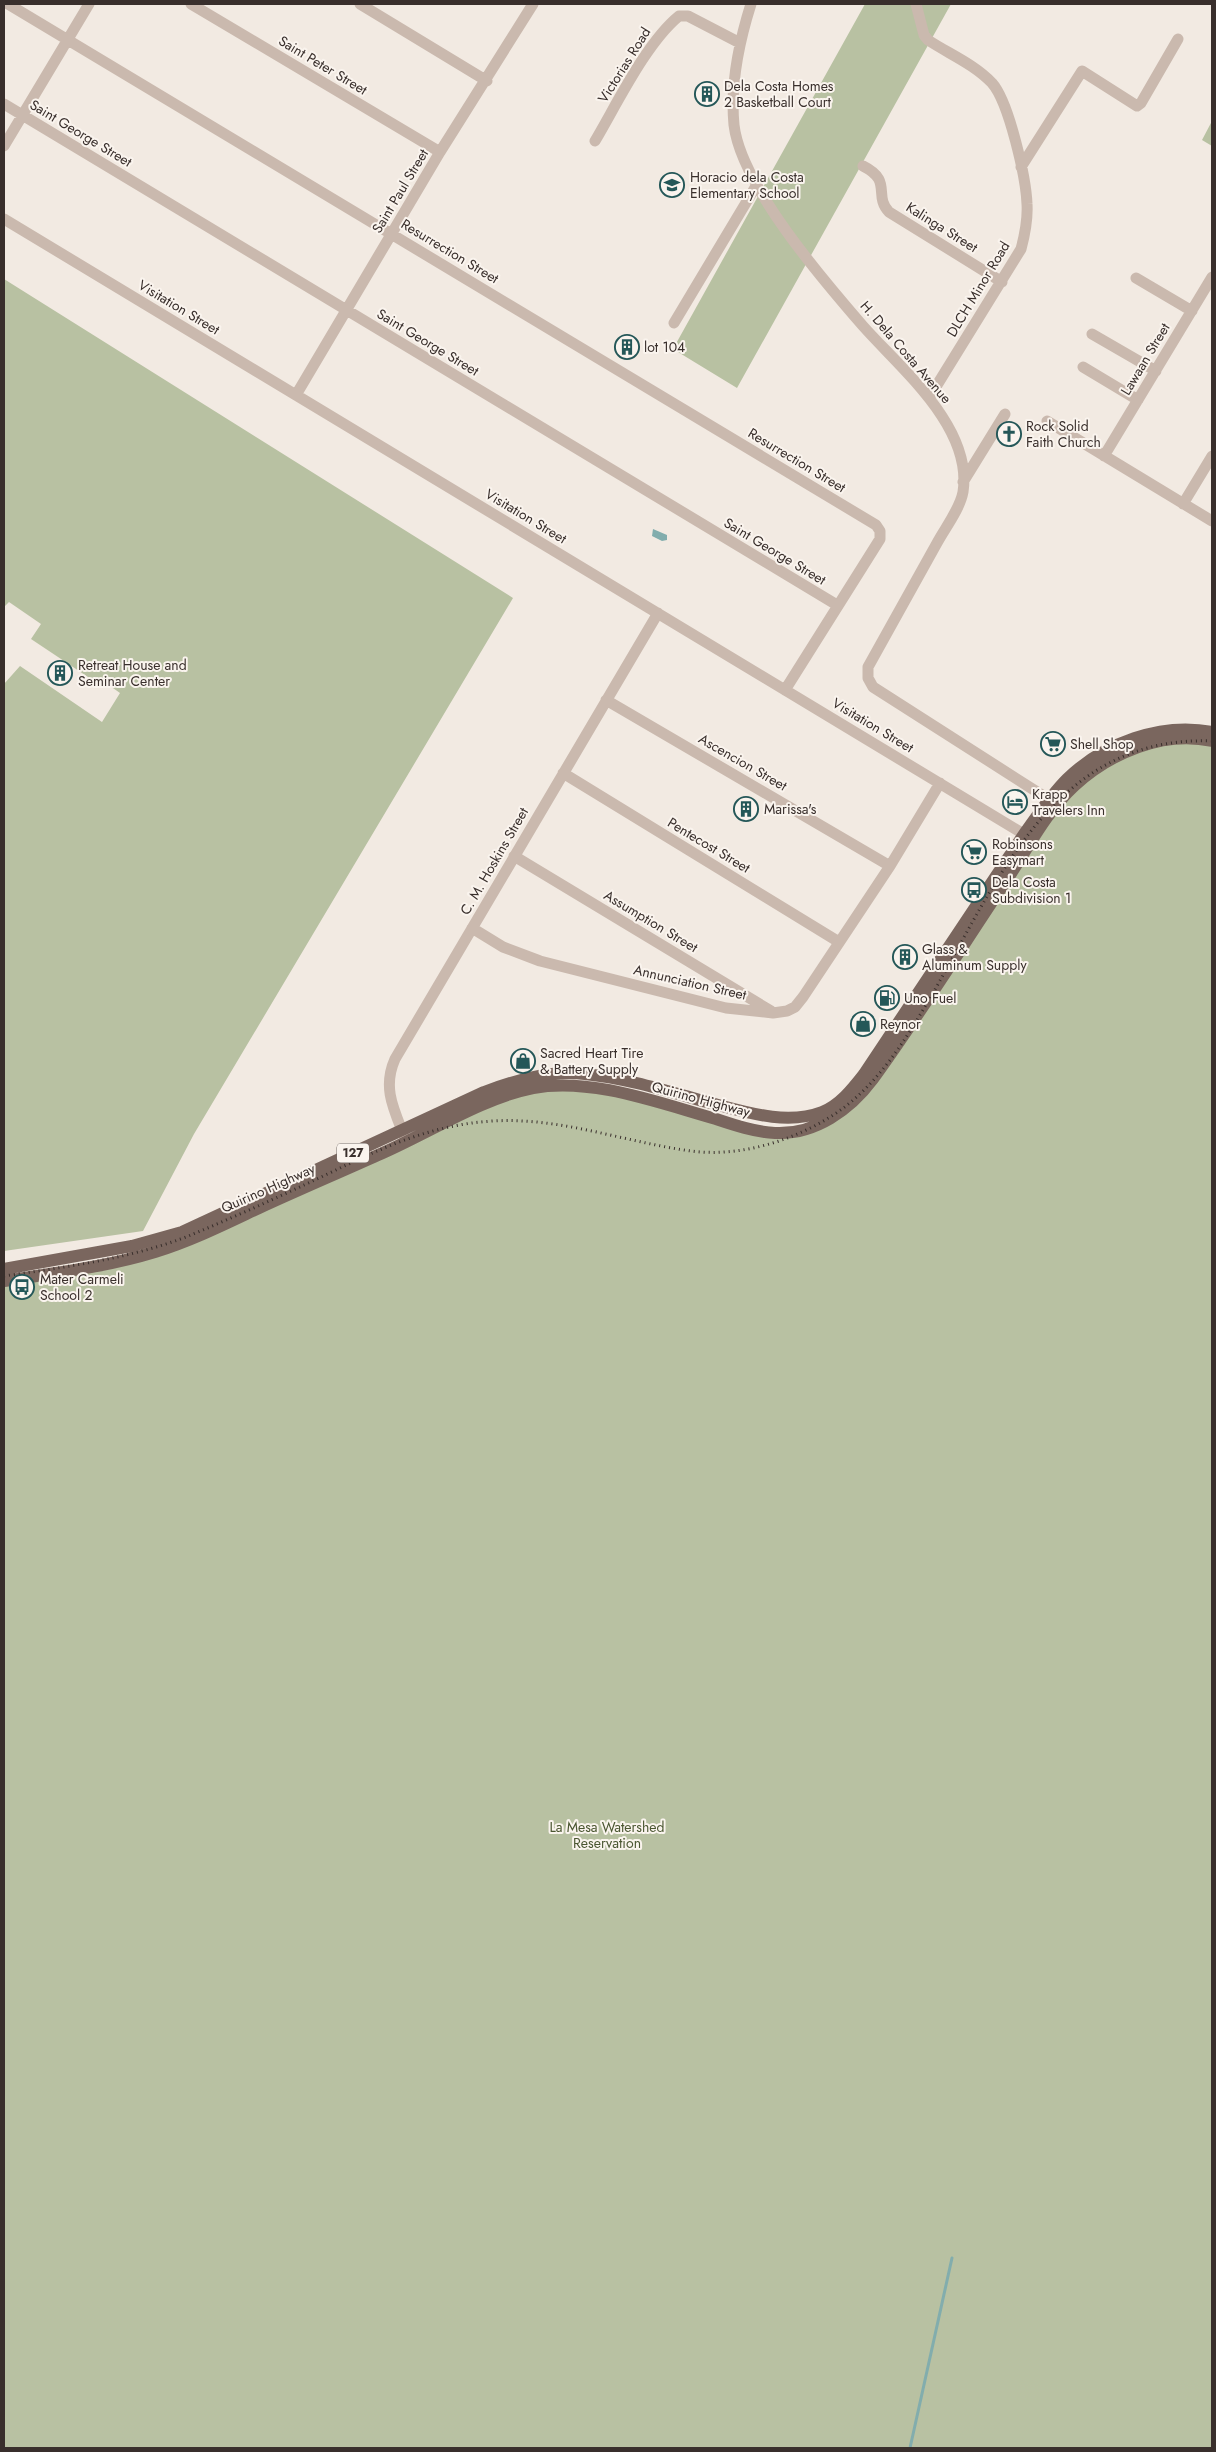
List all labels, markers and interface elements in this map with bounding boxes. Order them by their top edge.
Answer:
street label: Victorias Road [593,23,655,107]
street label: Saint Peter Street [275,31,372,100]
place label: Dela Costa Homes 2 Basketball Court [724,76,834,112]
building icon: Dela Costa Homes 2 Basketball Court [694,81,720,107]
street label: Saint George Street [26,95,136,172]
street label: Saint Paul Street [367,145,433,237]
place label: Horacio dela Costa Elementary School [690,167,804,203]
school or university icon: Horacio dela Costa Elementary School [659,172,685,198]
street label: Kalinga Street [902,197,982,257]
street label: Resurrection Street [397,214,503,288]
street label: DLCH Minor Road [942,237,1014,341]
street label: Visitation Street [134,275,224,340]
street label: H. Dela Costa Avenue [856,296,956,408]
street label: Saint George Street [373,304,483,381]
street label: Lawaan Street [1116,319,1175,399]
building icon: lot 104 [614,334,640,360]
place label: lot 104 [644,337,685,357]
place label: Rock Solid Faith Church [1026,416,1101,452]
church icon: Rock Solid Faith Church [996,421,1022,447]
street label: Resurrection Street [744,423,850,497]
street label: Visitation Street [481,484,571,549]
street label: Saint George Street [720,513,830,590]
place label: Retreat House and Seminar Center [78,655,187,691]
building icon: Retreat House and Seminar Center [47,660,73,686]
street label: Visitation Street [828,693,918,758]
street label: Ascencion Street [695,729,791,796]
supermarket icon: Shell Shop [1040,731,1066,757]
place label: Shell Shop [1070,734,1134,754]
place label: Krapp Travelers Inn [1032,784,1105,820]
hotel icon: Krapp Travelers Inn [1002,789,1028,815]
building icon: Marissa's [733,796,759,822]
place label: Marissa's [764,799,817,819]
street label: C. M. Hoskins Street [455,803,533,918]
street label: Pentecost Street [664,812,755,878]
place label: Robinsons Easymart [992,834,1053,870]
supermarket icon: Robinsons Easymart [961,839,987,865]
place label: Dela Costa Subdivision 1 [992,872,1071,908]
bus stop icon: Dela Costa Subdivision 1 [961,877,987,903]
street label: Assumption Street [600,885,702,957]
place label: Glass & Aluminum Supply [922,939,1027,975]
building icon: Glass & Aluminum Supply [892,944,918,970]
street label: Annunciation Street [632,959,749,1005]
fuel station icon: Uno Fuel [874,985,900,1011]
place label: Uno Fuel [904,988,956,1008]
shop icon: Reynor [850,1011,876,1037]
place label: Reynor [880,1014,921,1034]
place label: Sacred Heart Tire & Battery Supply [540,1043,643,1079]
shop icon: Sacred Heart Tire & Battery Supply [510,1048,536,1074]
street label: Quirino Highway [650,1076,753,1122]
road number: 127 [337,1144,369,1162]
street label: Quirino Highway [218,1158,319,1218]
place label: Mater Carmeli School 2 [40,1269,124,1305]
bus stop icon: Mater Carmeli School 2 [9,1274,35,1300]
park label: La Mesa Watershed Reservation [549,1817,665,1853]

